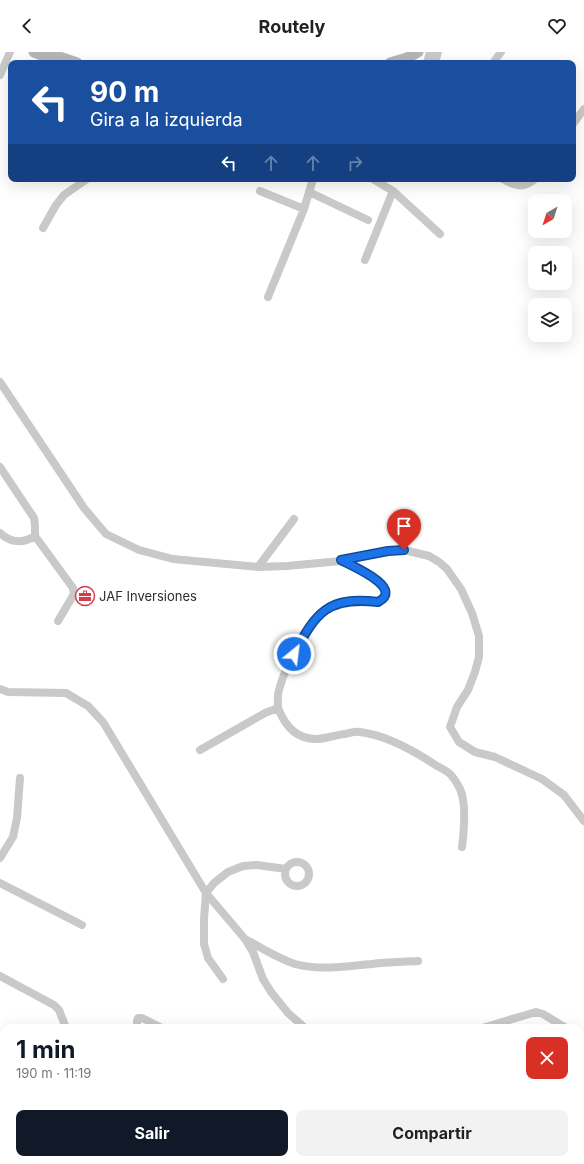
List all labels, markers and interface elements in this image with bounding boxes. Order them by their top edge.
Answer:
icon: back [16,15,38,37]
icon: heart [546,15,568,37]
text: Routely [259,16,325,37]
text: 90 m [90,75,159,109]
icon: left [24,76,76,128]
text: Gira a la izquierda [90,109,243,130]
icon: left [218,152,240,174]
icon: ahead [260,152,282,174]
icon: ahead [302,152,324,174]
icon: right [344,152,366,174]
north arrow [528,194,572,238]
map controls [528,194,572,342]
button: sound [528,246,572,290]
button: layers [528,298,572,342]
pin [387,509,421,550]
icon: arrive [393,515,415,537]
office icon: JAF Inversiones [74,585,96,607]
place label: JAF Inversiones [99,588,197,604]
position arrow [273,633,315,675]
text: 1 min [16,1035,75,1064]
button: close [526,1037,568,1079]
text: 190 m · 11:19 [16,1065,91,1081]
button: Salir [16,1110,288,1156]
button: Compartir [296,1110,568,1156]

